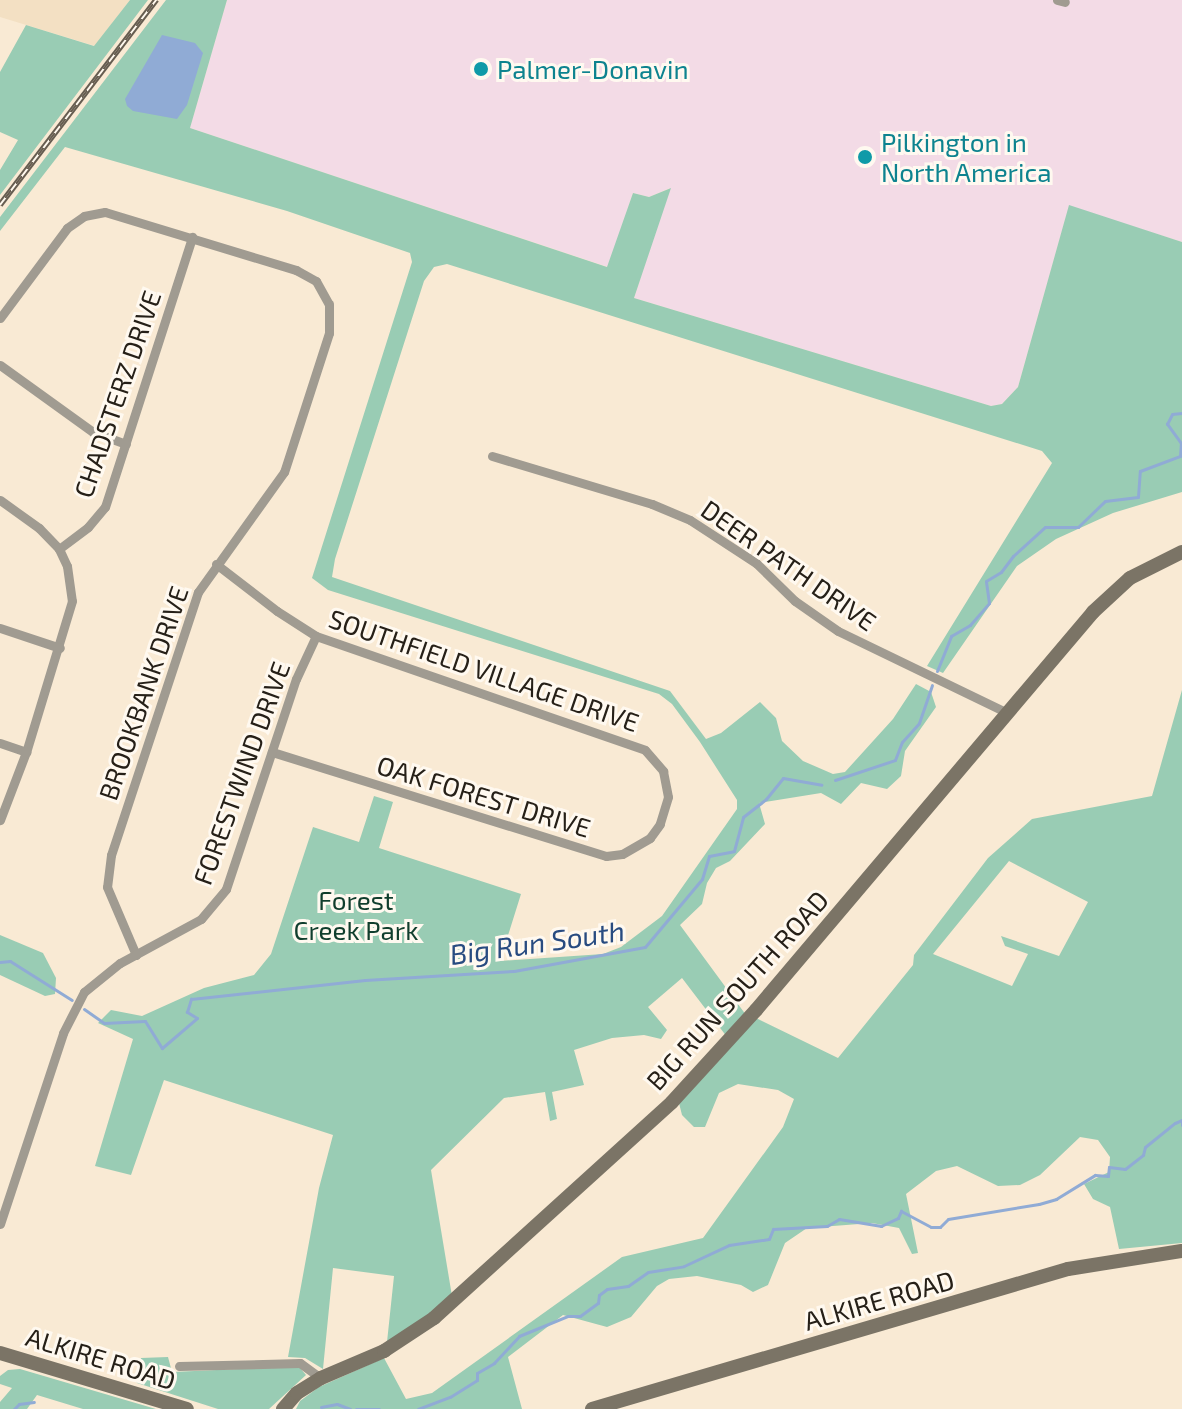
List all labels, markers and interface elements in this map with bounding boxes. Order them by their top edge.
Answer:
place label: Palmer-Donavin [497,53,689,85]
marker: Palmer-Donavin [472,60,490,78]
place label: Pilkington in North America [881,126,1052,188]
marker: Pilkington in North America [856,148,874,166]
street label: CHADSTERZ DRIVE [67,286,167,502]
street label: DEER PATH DRIVE [696,493,882,637]
street label: BROOKBANK DRIVE [92,582,194,804]
street label: SOUTHFIELD VILLAGE DRIVE [325,602,643,738]
street label: FORESTWIND DRIVE [186,657,296,889]
street label: OAK FOREST DRIVE [373,749,595,843]
park label: Forest Creek Park [293,884,419,946]
street label: BIG RUN SOUTH ROAD [639,884,835,1096]
water label: Big Run South [447,913,627,971]
street label: ALKIRE ROAD [800,1264,958,1336]
street label: ALKIRE ROAD [22,1320,180,1396]

